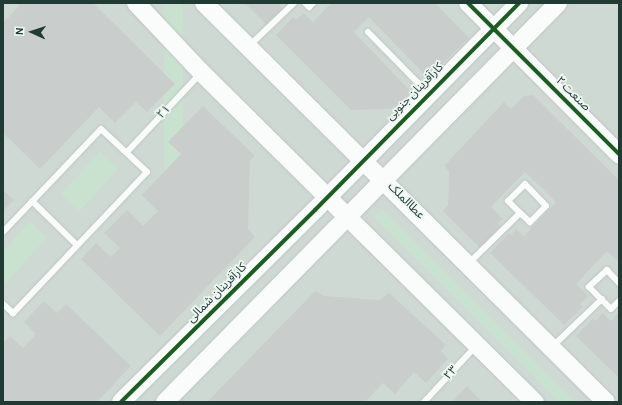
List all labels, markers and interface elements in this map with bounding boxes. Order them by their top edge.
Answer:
north arrow [12,12,52,52]
text: N [14,27,25,35]
street label: کارآفرینان جنوبی [383,60,447,124]
street label: صنعت ۲ [553,74,593,114]
street label: ۲۱ [154,102,174,122]
street label: عطاالملک [385,180,427,222]
street label: کارآفرینان شمالی [184,260,250,326]
street label: ۲۳ [441,363,461,383]

